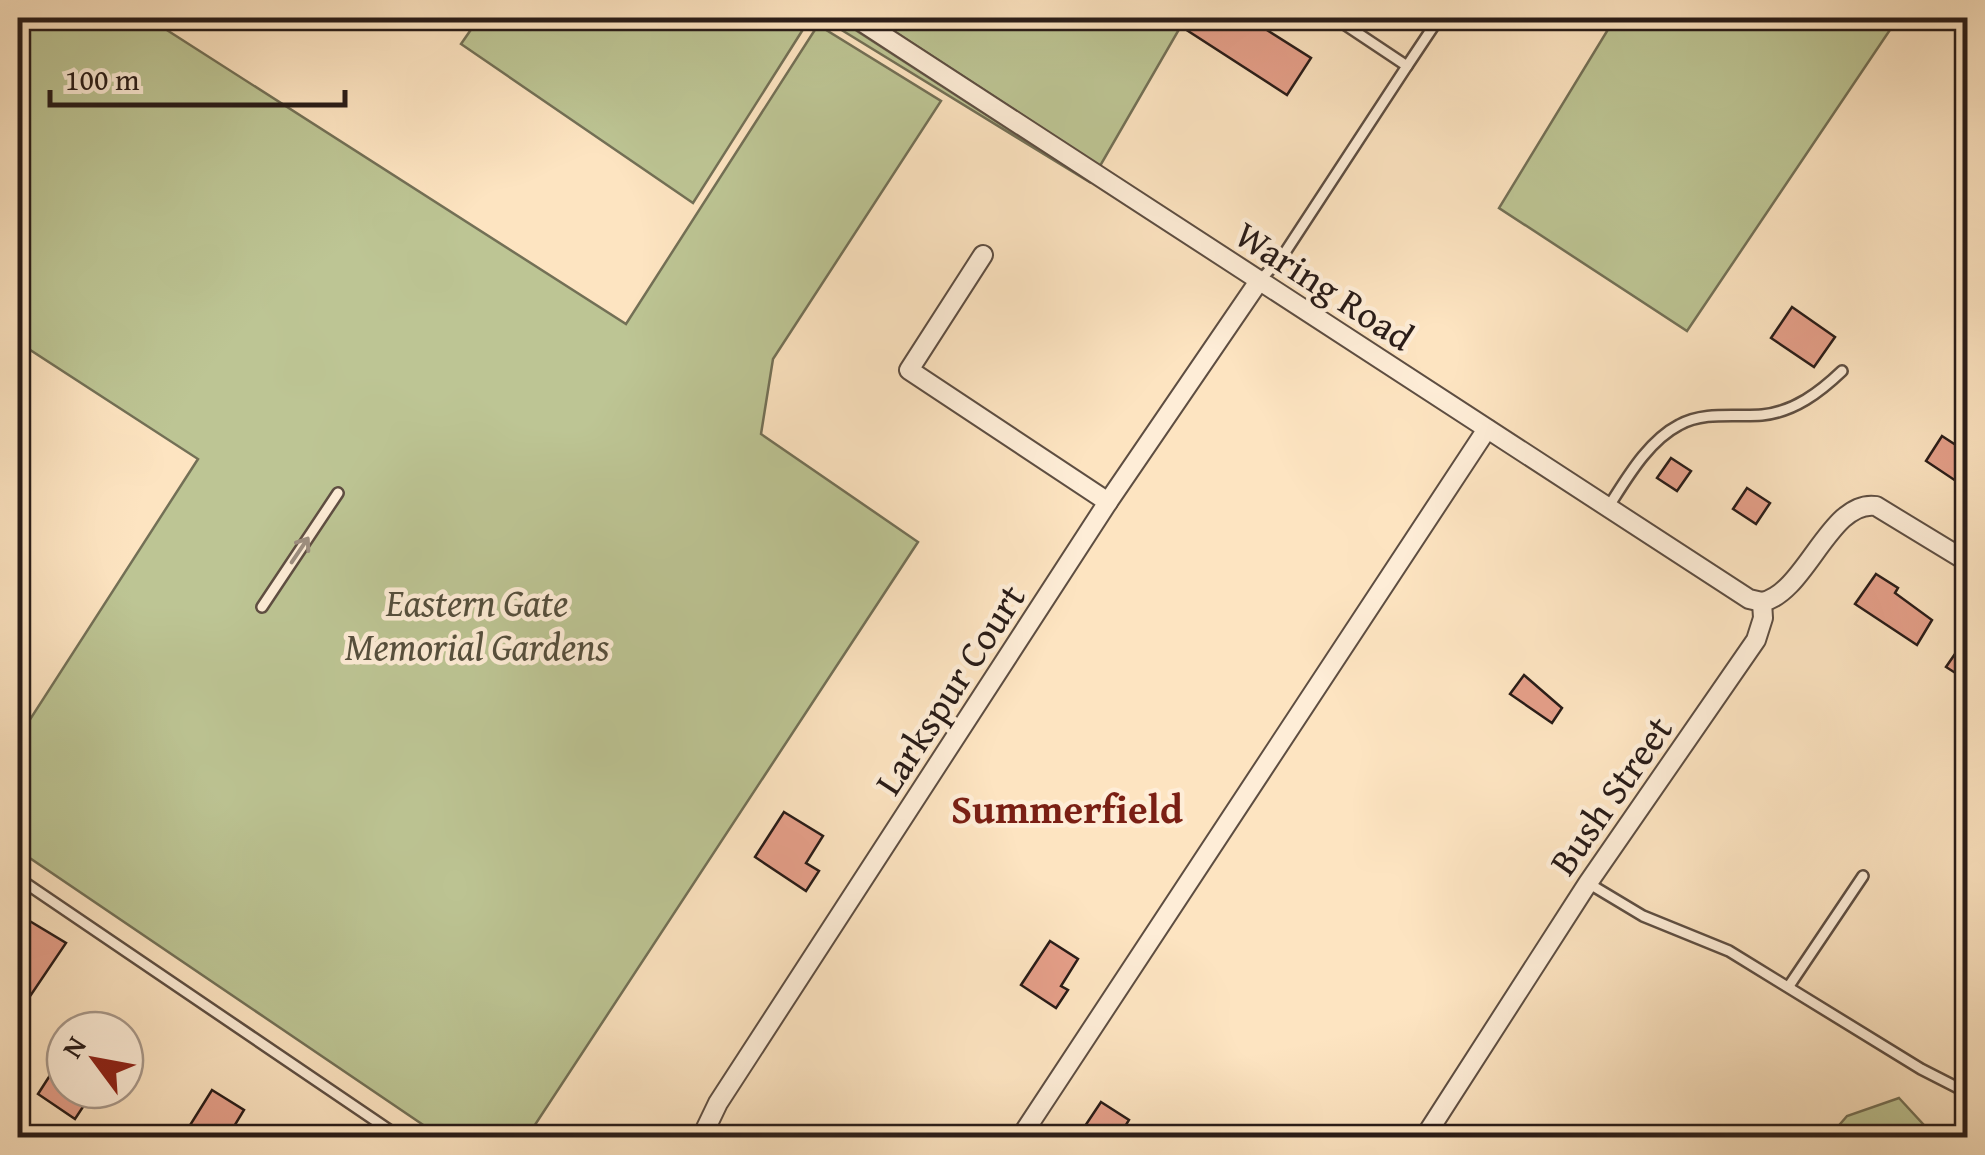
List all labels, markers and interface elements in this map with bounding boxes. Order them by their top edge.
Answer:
scale bar [50,45,345,107]
text: 100 m [65,57,140,101]
street label: Waring Road [1225,206,1426,364]
one-way arrow [290,537,310,564]
street label: Larkspur Court [860,573,1038,805]
park label: Eastern Gate Memorial Gardens [345,574,609,674]
street label: Bush Street [1535,704,1685,886]
district label: Summerfield [951,779,1183,838]
north arrow [45,1010,145,1110]
text: N [51,1027,96,1065]

